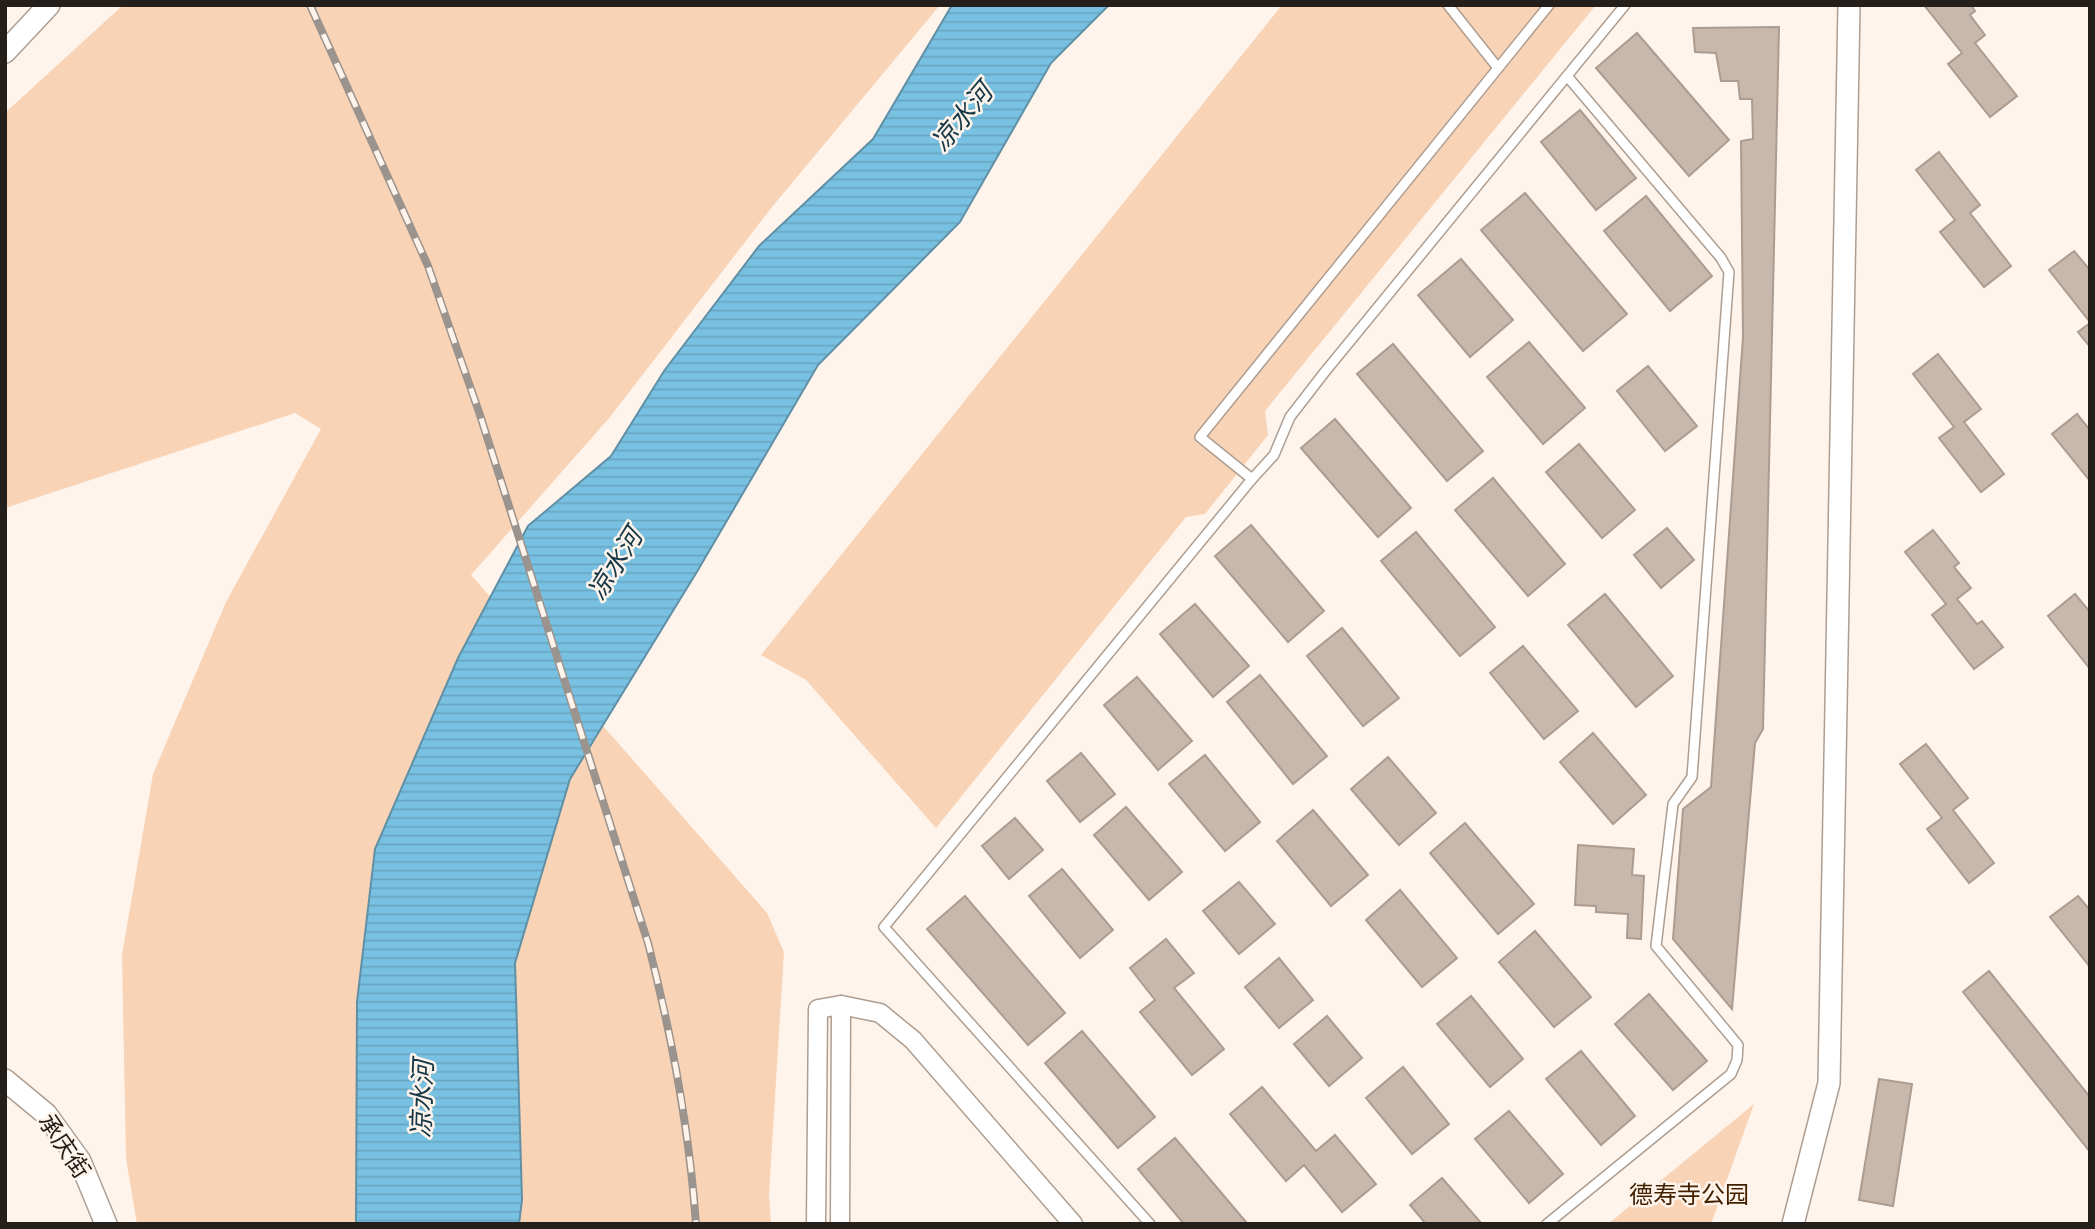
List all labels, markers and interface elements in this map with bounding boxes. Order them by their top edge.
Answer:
water label: 凉水河 [925,73,1002,157]
water label: 凉水河 [581,518,651,605]
water label: 凉水河 [405,1054,439,1139]
street label: 承庆街 [33,1107,97,1183]
park label: 德寿寺公园 [1629,1179,1749,1208]

